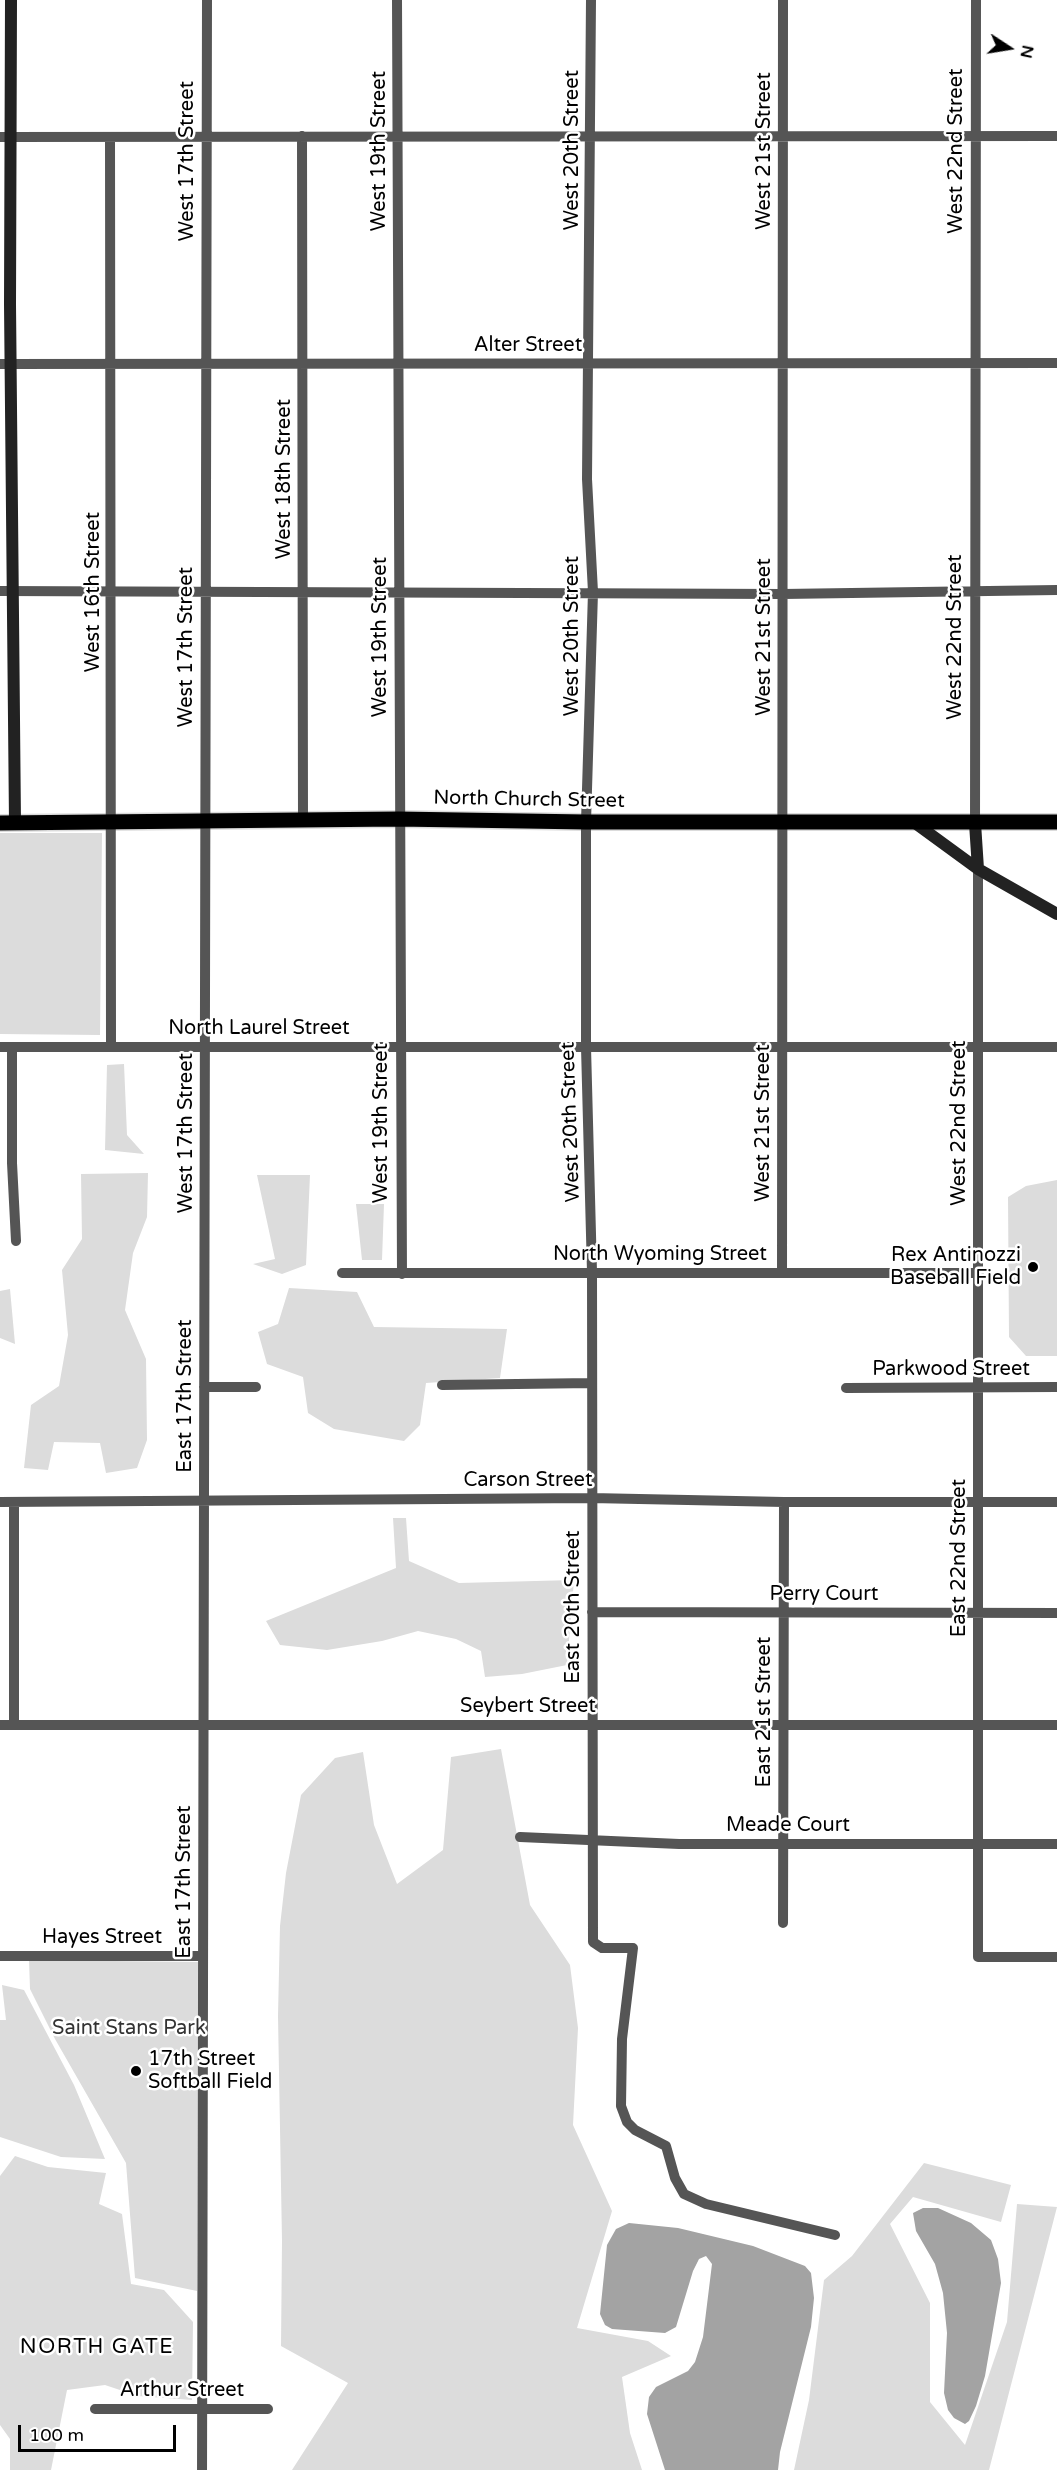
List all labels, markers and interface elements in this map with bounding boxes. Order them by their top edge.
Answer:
north arrow [979,18,1039,78]
text: N [1015,43,1038,60]
street label: West 22nd Street [945,68,969,234]
street label: West 20th Street [561,70,585,230]
street label: West 19th Street [368,71,392,231]
street label: West 21st Street [753,72,777,230]
street label: West 17th Street [176,81,200,241]
street label: Alter Street [474,334,582,358]
street label: West 18th Street [273,399,297,559]
street label: West 16th Street [82,512,106,672]
street label: West 22nd Street [944,554,968,720]
street label: West 20th Street [561,556,585,716]
street label: West 19th Street [369,557,393,717]
street label: West 21st Street [753,558,777,716]
street label: West 17th Street [175,567,199,727]
street label: North Church Street [433,786,625,814]
street label: North Laurel Street [168,1017,350,1041]
street label: West 22nd Street [948,1040,972,1206]
street label: West 20th Street [556,1041,586,1203]
street label: West 19th Street [370,1043,394,1203]
street label: West 21st Street [752,1044,776,1202]
street label: West 17th Street [175,1053,199,1213]
street label: North Wyoming Street [553,1243,767,1267]
place label: Rex Antinozzi Baseball Field [890,1244,1021,1291]
marker: Rex Antinozzi Baseball Field [1026,1260,1040,1274]
street label: East 17th Street [174,1319,198,1473]
street label: Parkwood Street [872,1358,1030,1382]
street label: Carson Street [463,1469,593,1493]
street label: East 22nd Street [948,1479,972,1637]
street label: East 20th Street [562,1530,586,1684]
street label: Perry Court [770,1583,878,1607]
street label: East 21st Street [753,1637,777,1787]
street label: Seybert Street [460,1695,596,1719]
street label: East 17th Street [173,1805,197,1959]
street label: Meade Court [726,1814,850,1838]
street label: Hayes Street [42,1926,162,1950]
park label: Saint Stans Park [52,2017,206,2041]
place label: 17th Street Softball Field [148,2048,272,2095]
marker: 17th Street Softball Field [129,2064,143,2078]
district label: NORTH GATE [20,2334,174,2360]
street label: Arthur Street [120,2379,244,2403]
scale bar [21,2413,178,2451]
text: 100 m [29,2424,84,2446]

